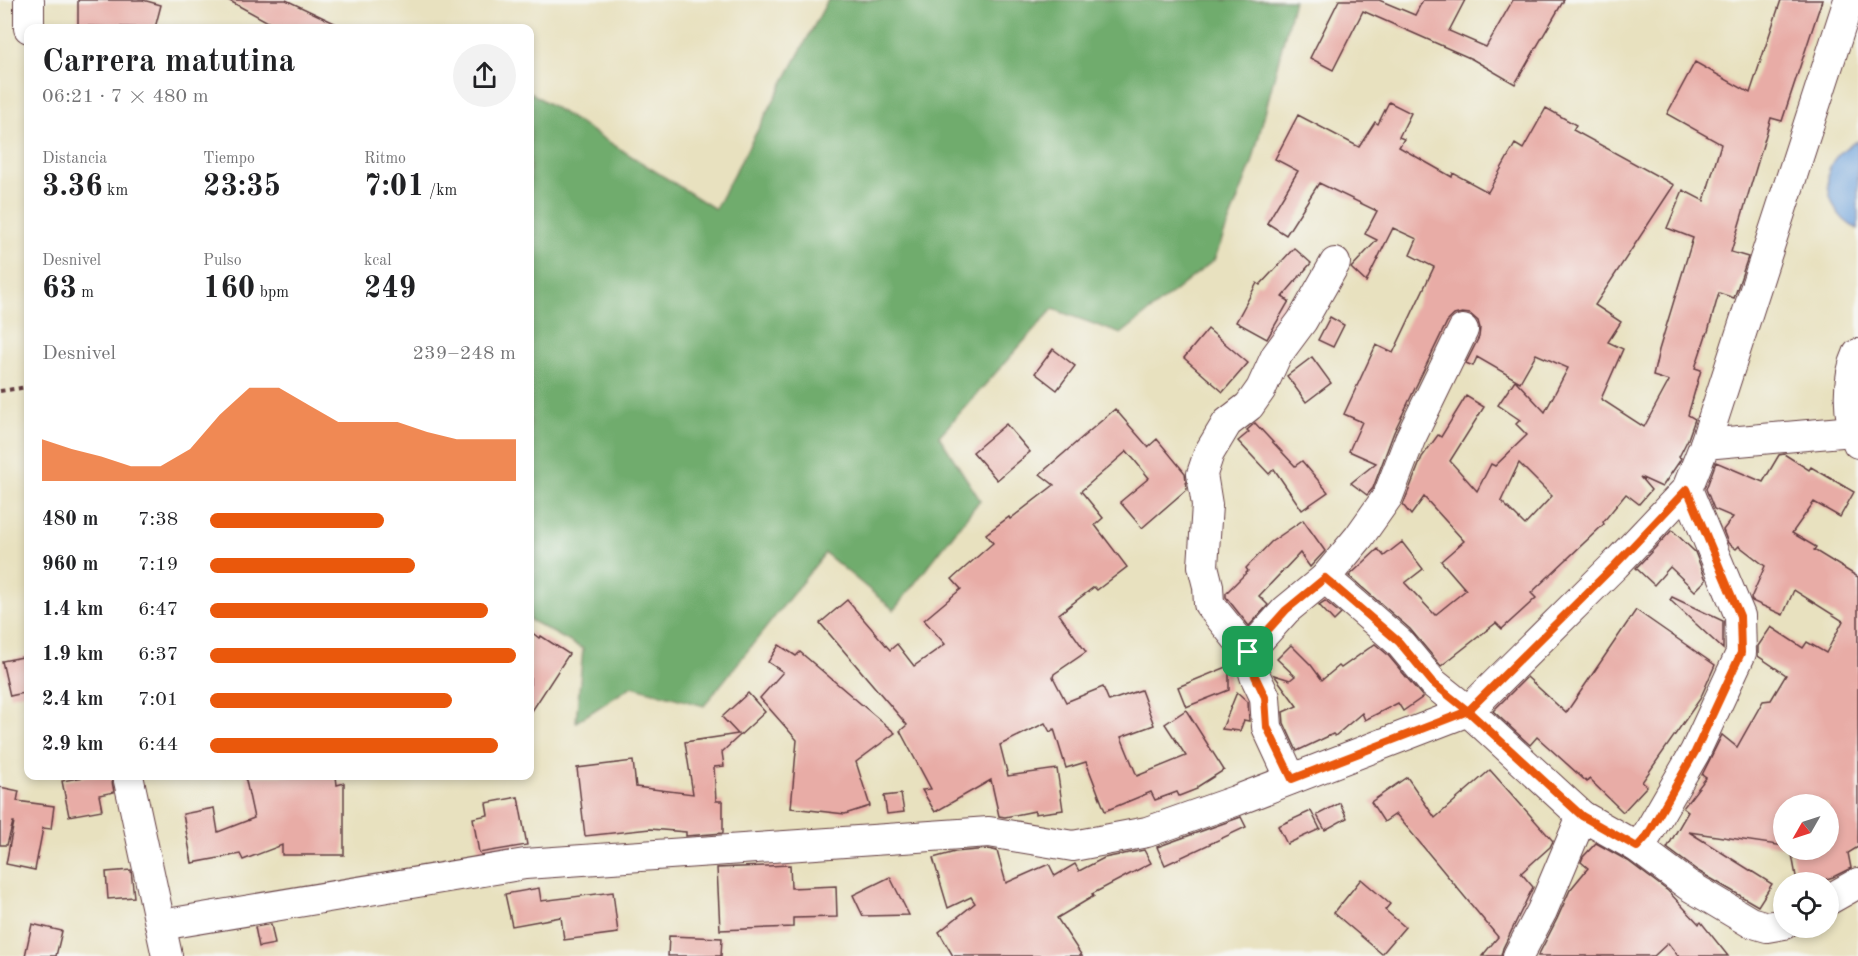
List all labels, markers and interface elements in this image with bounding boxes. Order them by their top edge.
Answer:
button: share [453,44,516,107]
text: Carrera matutina [42,46,295,79]
text: 06:21 · 7 × 480 m [42,87,209,107]
text: Distancia [42,151,107,167]
text: Tiempo [203,151,255,167]
text: Ritmo [364,151,406,167]
text: 3.36 [42,172,103,202]
text: 23:35 [203,172,281,202]
text: 7:01 [364,172,425,202]
text: km [103,183,128,199]
text: /km [425,183,457,199]
text: Desnivel [42,253,101,269]
text: Pulso [203,253,242,269]
text: kcal [364,253,392,269]
text: 63 [42,274,77,304]
text: 160 [203,274,255,304]
text: 249 [364,274,416,304]
text: m [77,285,94,301]
text: bpm [255,285,289,301]
text: Desnivel [42,344,116,364]
text: 239–248 m [413,344,516,364]
text: 480 m [42,510,98,530]
text: 7:38 [138,510,178,530]
text: 960 m [42,555,98,575]
text: 7:19 [138,555,178,575]
text: 1.4 km [42,600,104,620]
text: 6:47 [138,600,178,620]
pin [1222,626,1273,677]
icon: arrive [1231,635,1264,668]
text: 1.9 km [42,645,104,665]
text: 6:37 [138,645,178,665]
text: 2.4 km [42,690,104,710]
text: 7:01 [138,690,178,710]
text: 2.9 km [42,735,104,755]
text: 6:44 [138,735,178,755]
north arrow [1773,794,1839,860]
map controls [1773,794,1839,938]
button: locate [1773,872,1839,938]

